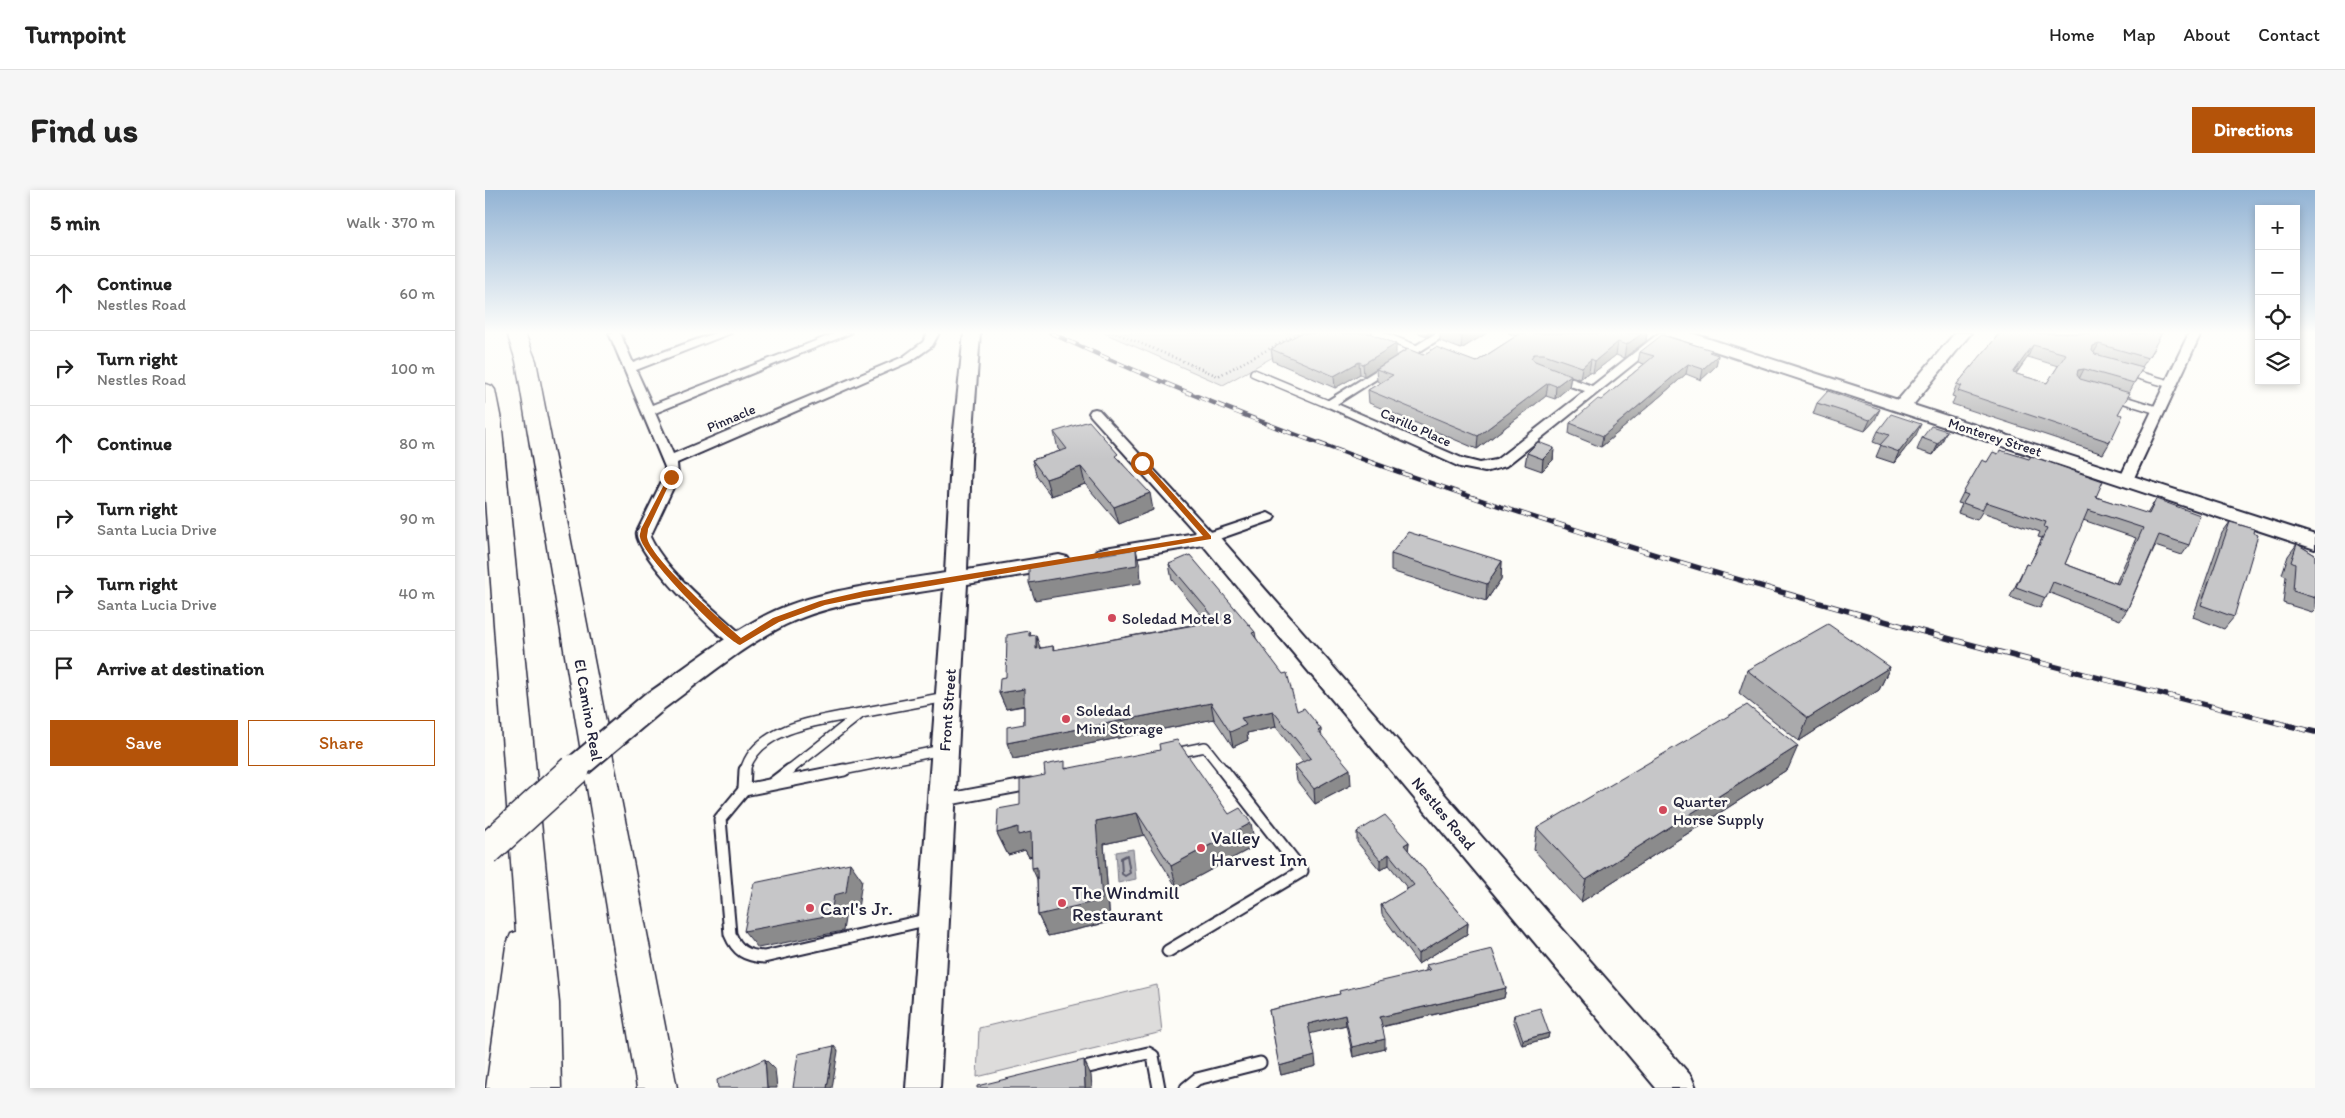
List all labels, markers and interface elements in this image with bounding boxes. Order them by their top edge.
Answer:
text: Turnpoint [25,20,126,49]
text: Home [2049,24,2095,46]
text: Map [2123,24,2156,46]
text: About [2184,24,2230,46]
text: Contact [2258,24,2320,46]
button: Directions [2192,107,2315,153]
text: Find us [30,109,138,151]
map controls [2255,205,2300,385]
button: + [2255,205,2300,250]
text: 5 min [50,210,100,235]
text: Walk · 370 m [346,213,435,232]
button: − [2255,250,2300,295]
text: Continue [97,272,172,295]
icon: ahead [50,279,78,307]
text: 60 m [400,284,435,303]
text: Nestles Road [97,295,186,314]
button: locate [2255,295,2300,340]
button: layers [2255,340,2300,385]
text: Turn right [97,347,178,370]
icon: right [50,354,78,382]
text: 100 m [391,359,435,378]
text: Nestles Road [97,370,186,389]
street label: Pinnacle [704,401,758,436]
street label: Carillo Place [1378,404,1454,451]
street label: Monterey Street [1946,414,2044,461]
icon: ahead [50,429,78,457]
text: Continue [97,432,172,455]
text: 80 m [399,434,435,453]
route start [1131,452,1154,475]
route end [660,466,683,489]
text: Turn right [97,497,178,520]
icon: right [50,504,78,532]
text: 90 m [400,509,435,528]
text: Santa Lucia Drive [97,520,217,539]
text: Turn right [97,572,178,595]
icon: right [50,579,78,607]
text: 40 m [398,584,435,603]
text: Santa Lucia Drive [97,595,217,614]
place label: Soledad Motel 8 [1122,609,1232,628]
marker: Soledad Motel 8 [1106,612,1118,624]
icon: arrive [50,654,78,682]
text: Arrive at destination [97,657,264,680]
street label: El Camino Real [570,658,607,763]
street label: Front Street [935,668,960,752]
place label: Soledad Mini Storage [1076,701,1163,738]
marker: Soledad Mini Storage [1060,713,1072,725]
button: Save [50,720,238,766]
button: Share [248,720,435,766]
street label: Nestles Road [1408,773,1480,854]
place label: Quarter Horse Supply [1673,792,1764,829]
marker: Quarter Horse Supply [1657,804,1669,816]
place label: Valley Harvest Inn [1211,826,1308,871]
marker: Valley Harvest Inn [1195,842,1207,854]
place label: The Windmill Restaurant [1072,881,1180,926]
place label: Carl's Jr. [820,897,893,920]
marker: The Windmill Restaurant [1056,897,1068,909]
marker: Carl's Jr. [804,902,816,914]

